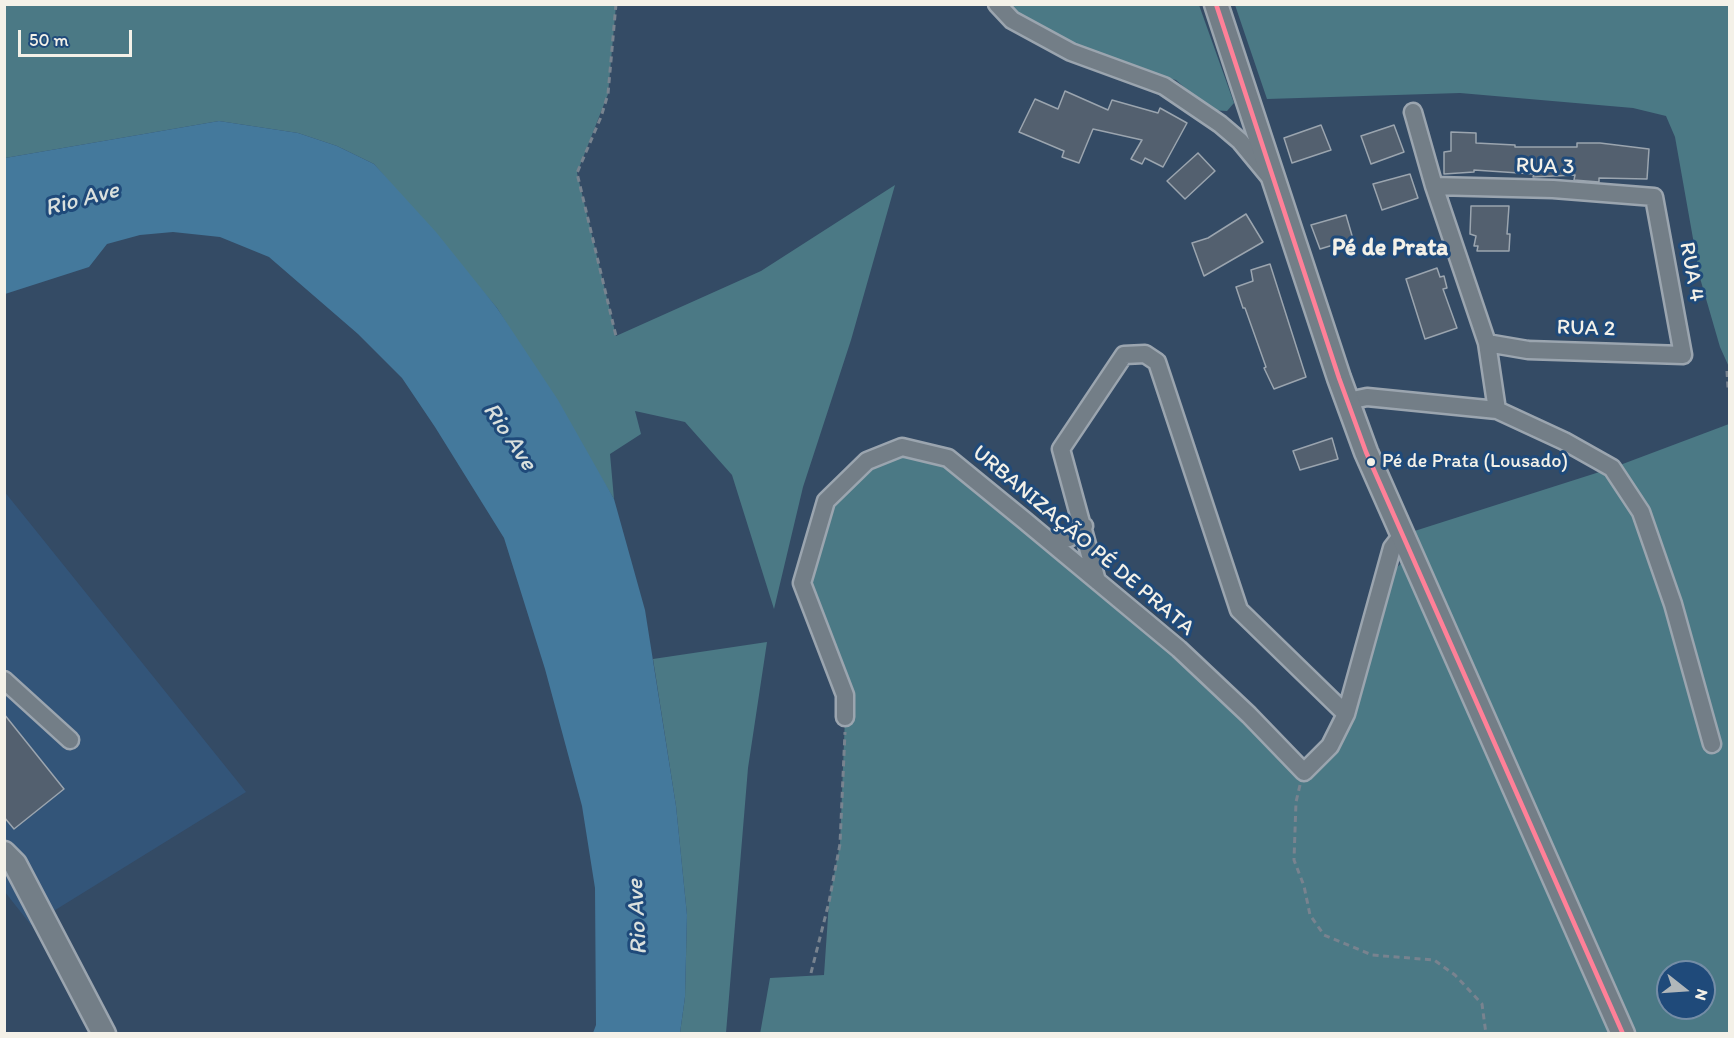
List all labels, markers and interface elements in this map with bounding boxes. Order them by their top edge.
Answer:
scale bar [21,18,135,56]
text: 50 m [29,29,69,51]
street label: RUA 3 [1515,153,1575,181]
water label: Rio Ave [42,176,122,224]
district label: Pé de Prata [1332,235,1448,263]
street label: RUA 4 [1673,240,1709,304]
street label: RUA 2 [1556,315,1616,343]
water label: Rio Ave [476,398,542,476]
street label: URBANIZAÇÃO PÉ DE PRATA [966,440,1200,642]
place label: Pé de Prata (Lousado) [1382,450,1568,474]
marker: Pé de Prata (Lousado) [1365,456,1377,468]
water label: Rio Ave [622,878,654,956]
north arrow [1656,960,1716,1020]
text: N [1691,987,1712,1003]

